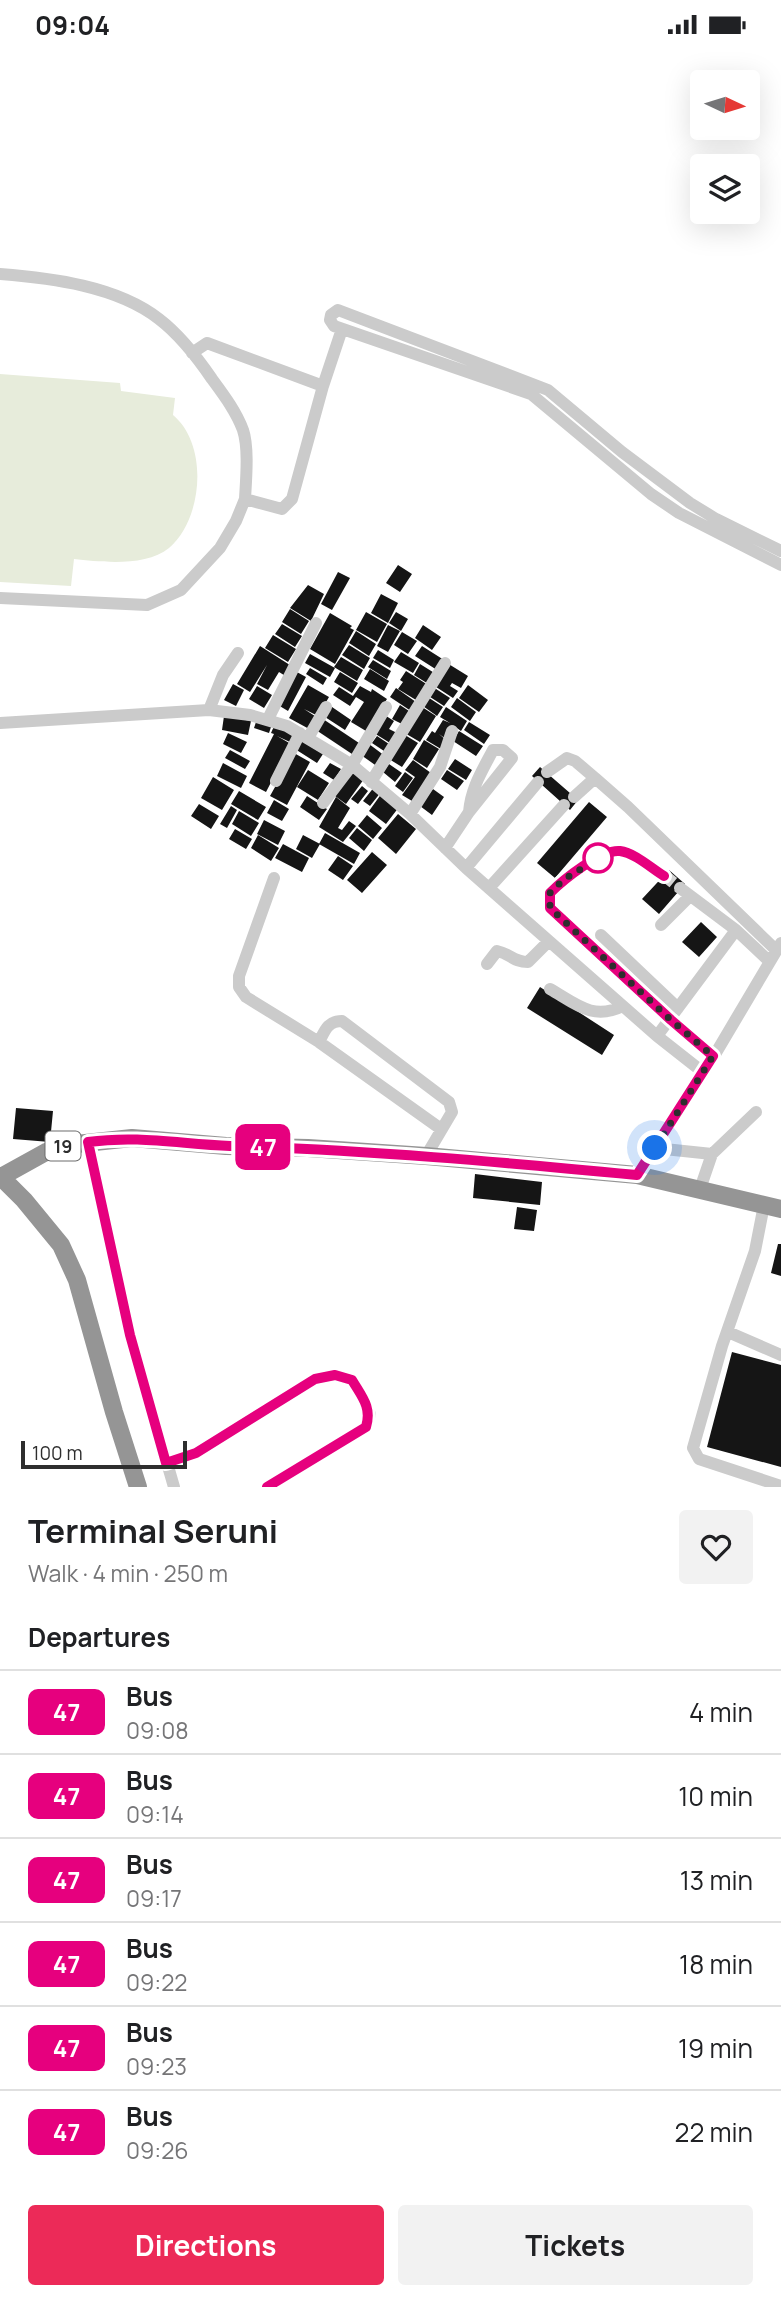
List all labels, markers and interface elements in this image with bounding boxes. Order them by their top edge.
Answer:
text: 09:04 [35,7,110,43]
north arrow [690,70,760,140]
map controls [690,70,760,224]
button: layers [690,154,760,224]
unlabelled marker [583,843,613,873]
line badge: 47 [232,1124,294,1170]
text: 47 [249,1130,277,1163]
your location [637,1130,672,1165]
road number: 19 [46,1131,80,1161]
scale bar [21,1438,187,1470]
text: 100 m [32,1440,83,1466]
text: Terminal Seruni [28,1508,278,1553]
button: heart [679,1510,753,1584]
text: Walk · 4 min · 250 m [28,1557,228,1589]
text: Departures [28,1619,170,1655]
text: Bus [126,1678,173,1714]
text: 4 min [689,1694,753,1730]
text: 47 [53,1695,80,1728]
text: 09:08 [126,1714,189,1746]
text: Bus [126,1762,173,1798]
text: 10 min [678,1778,753,1814]
text: 47 [53,1779,80,1812]
text: 09:14 [126,1798,184,1830]
text: Bus [126,1846,173,1882]
text: 13 min [680,1862,753,1898]
text: 47 [53,1863,80,1896]
text: 09:17 [126,1882,182,1914]
text: Bus [126,1930,173,1966]
text: 18 min [679,1946,753,1982]
text: 47 [53,1947,80,1980]
text: 09:22 [126,1966,187,1998]
text: Bus [126,2014,173,2050]
text: 19 min [678,2030,753,2066]
text: 47 [53,2031,80,2064]
text: 09:23 [126,2050,187,2082]
text: Bus [126,2098,173,2134]
text: 22 min [675,2114,753,2150]
text: 47 [53,2115,80,2148]
text: 09:26 [126,2134,189,2166]
button: Directions [28,2205,384,2285]
button: Tickets [398,2205,753,2285]

